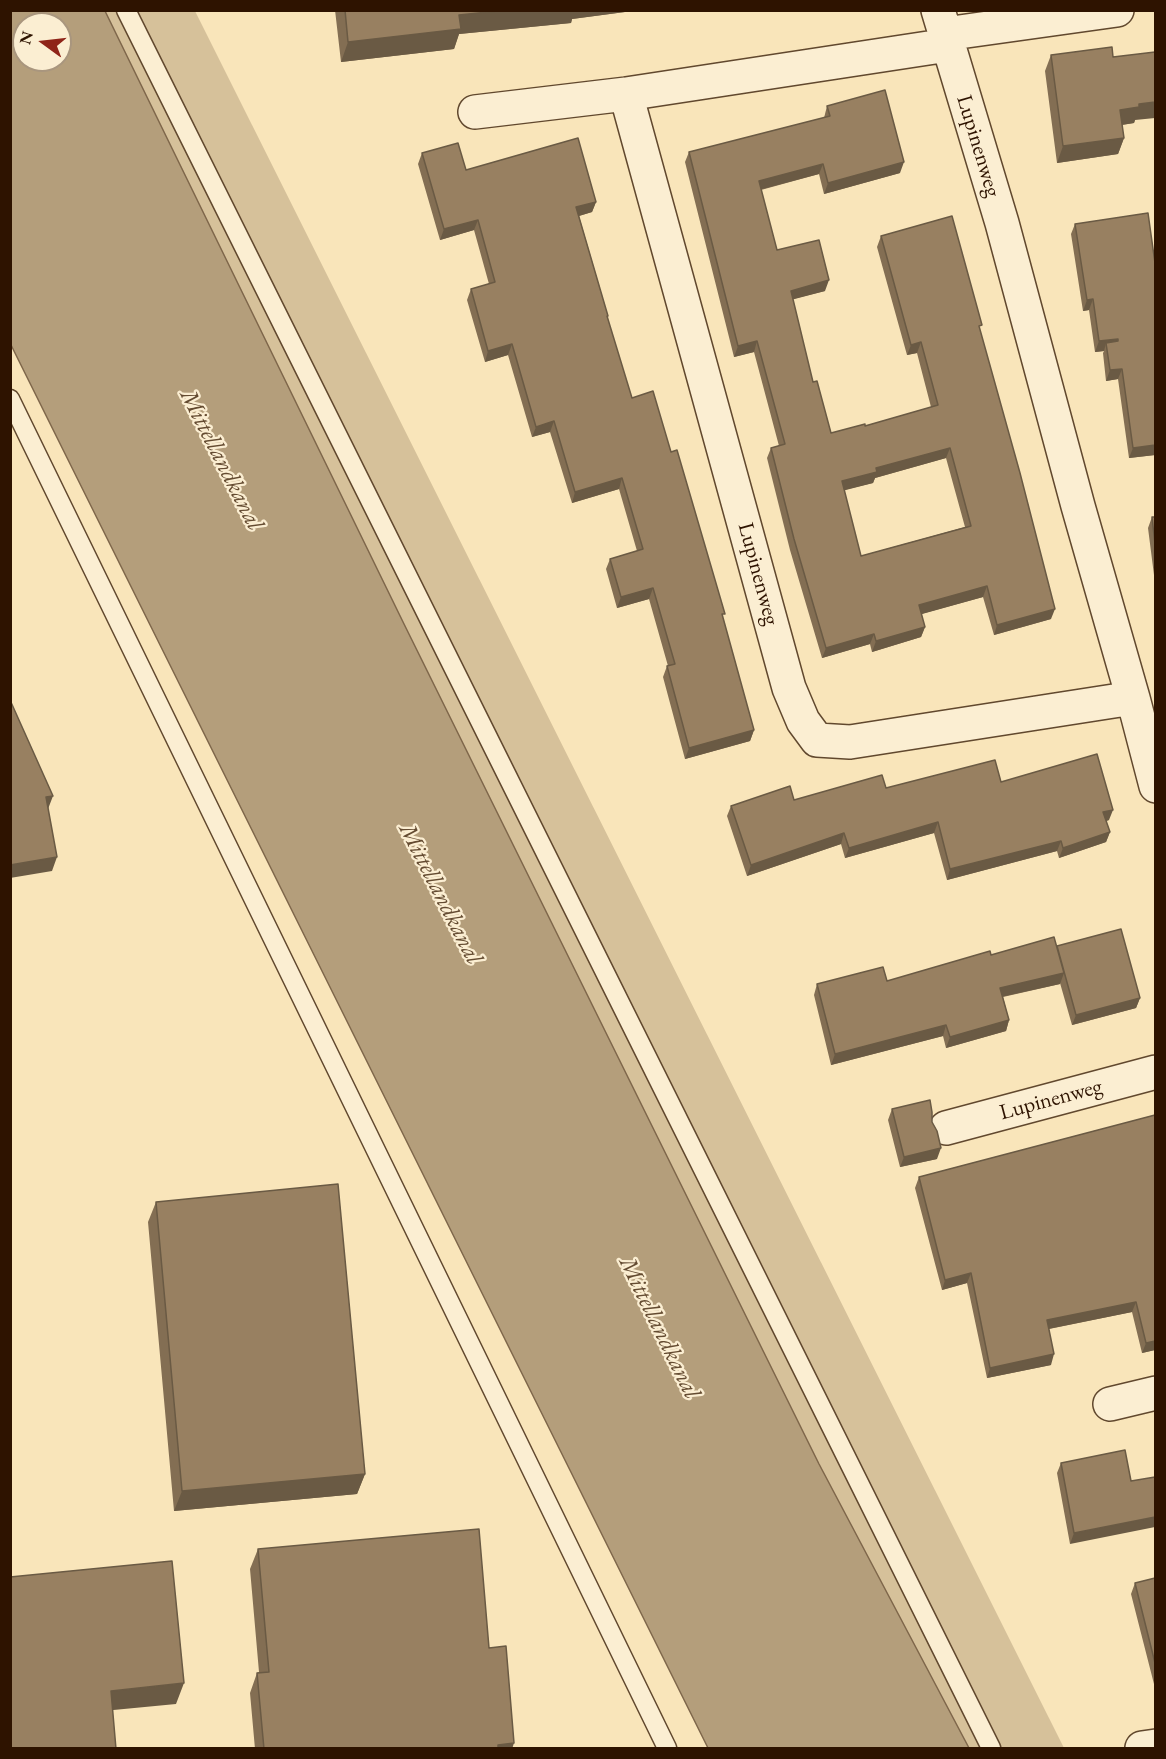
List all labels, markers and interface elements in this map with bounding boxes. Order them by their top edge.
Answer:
north arrow [12,12,72,72]
text: N [14,29,38,47]
street label: Lupinenweg [950,92,1006,200]
water label: Mittellandkanal [173,384,269,536]
street label: Lupinenweg [732,520,784,628]
water label: Mittellandkanal [392,818,488,970]
street label: Lupinenweg [997,1074,1105,1126]
water label: Mittellandkanal [612,1252,706,1404]

